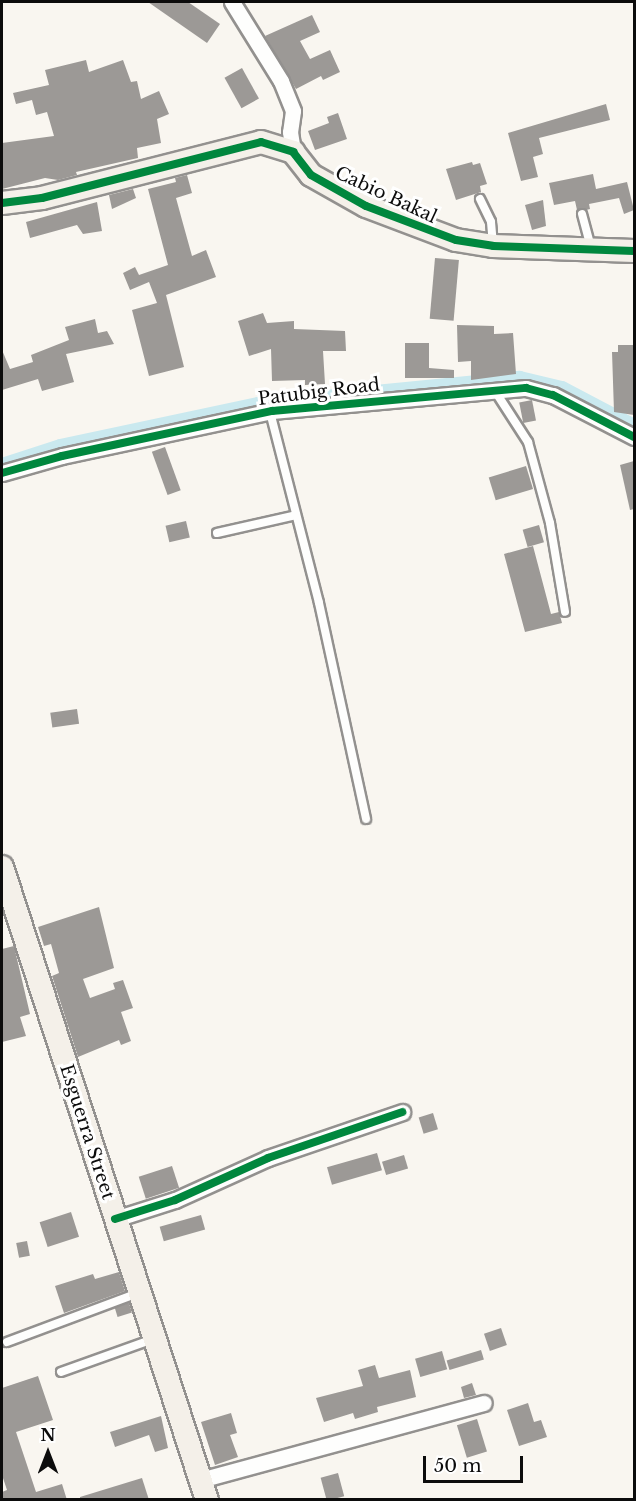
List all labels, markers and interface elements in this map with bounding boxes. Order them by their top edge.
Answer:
street label: Cabio Bakal [332,162,440,228]
street label: Patubig Road [257,374,381,410]
street label: Esguerra Street [55,1062,119,1202]
north arrow [18,1423,78,1483]
text: N [40,1425,56,1445]
scale bar [426,1444,526,1482]
text: 50 m [434,1455,482,1477]

